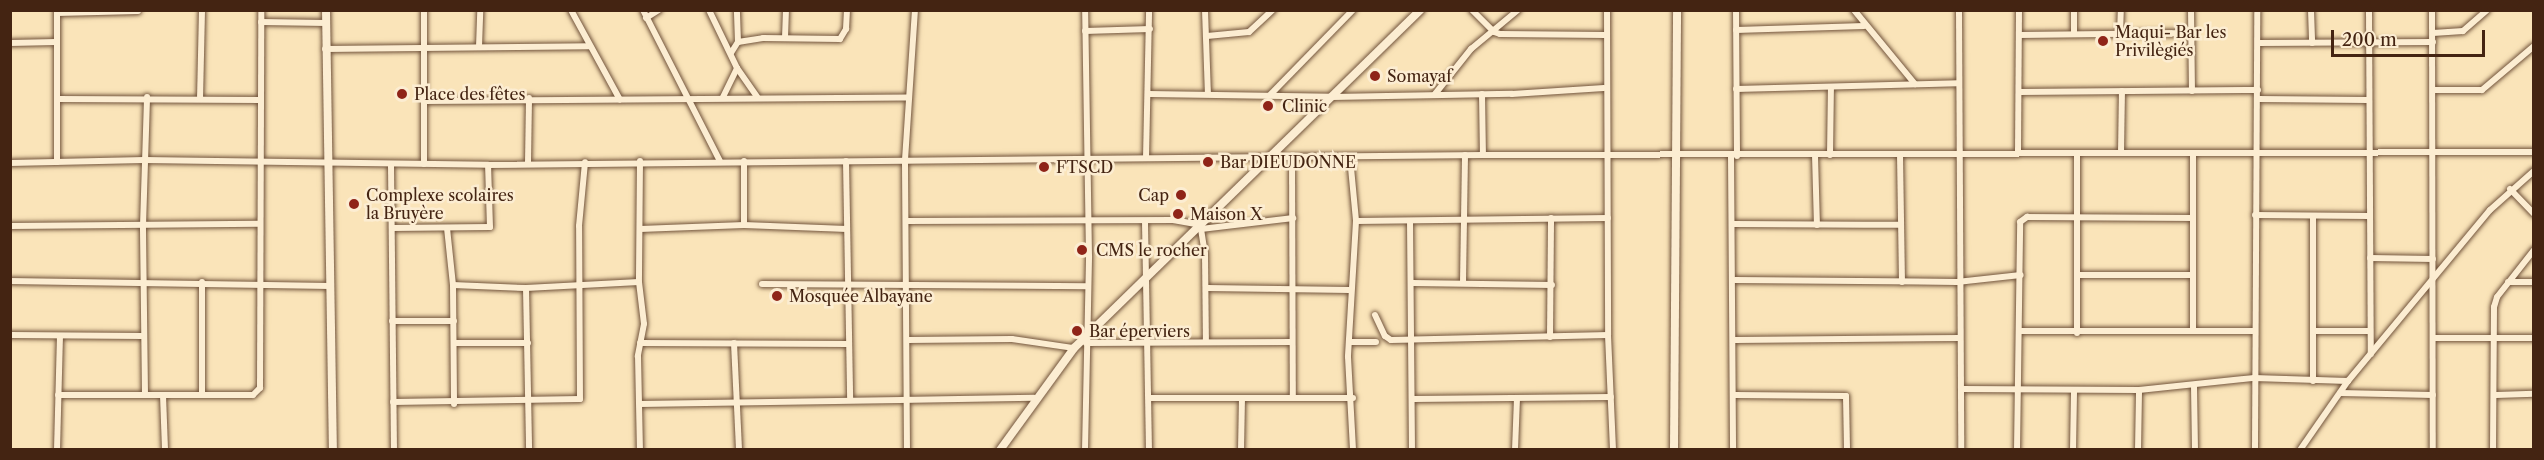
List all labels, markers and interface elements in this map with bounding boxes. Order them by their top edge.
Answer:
scale bar [2334,18,2488,56]
place label: Maqui- Bar les Privilègiés [2115,22,2227,60]
text: 200 m [2342,29,2397,51]
marker: Maqui- Bar les Privilègiés [2096,34,2110,48]
place label: Somayaf [1387,66,1452,86]
marker: Somayaf [1368,69,1382,83]
place label: Place des fêtes [414,84,525,104]
marker: Place des fêtes [395,87,409,101]
place label: Clinic [1282,96,1327,116]
marker: Clinic [1259,97,1277,115]
place label: Bar DIEUDONNE [1220,152,1356,172]
marker: Bar DIEUDONNE [1201,155,1215,169]
place label: FTSCD [1056,157,1113,177]
marker: FTSCD [1037,160,1051,174]
place label: Complexe scolaires la Bruyère [366,185,514,223]
place label: Cap [1138,185,1169,205]
marker: Cap [1174,188,1188,202]
marker: Complexe scolaires la Bruyère [347,197,361,211]
place label: Maison X [1190,204,1263,224]
marker: Maison X [1171,207,1185,221]
place label: CMS le rocher [1096,240,1207,260]
marker: CMS le rocher [1073,241,1091,259]
place label: Mosquée Albayane [789,286,933,306]
marker: Mosquée Albayane [770,289,784,303]
place label: Bar éperviers [1089,321,1190,341]
marker: Bar éperviers [1070,324,1084,338]

